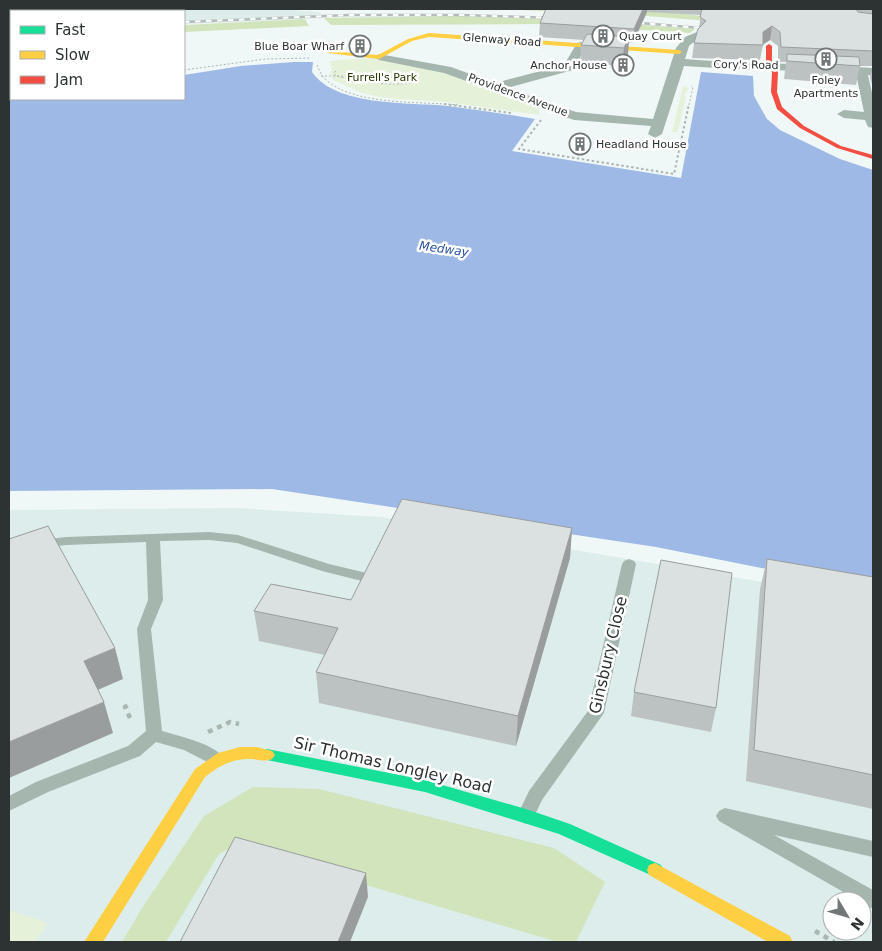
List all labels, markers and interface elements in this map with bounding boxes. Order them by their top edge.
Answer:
legend [10,10,185,100]
text: Fast [55,21,85,39]
building icon: Quay Court [591,24,615,48]
place label: Quay Court [619,30,682,43]
street label: Glenway Road [462,31,542,49]
building icon: Blue Boar Wharf [348,34,372,58]
place label: Blue Boar Wharf [254,40,345,53]
text: Slow [55,46,90,64]
building icon: Foley Apartments [814,47,838,71]
building icon: Anchor House [611,53,635,77]
street label: Cory's Road [713,58,779,72]
place label: Anchor House [530,59,607,72]
text: Jam [54,71,83,89]
park label: Furrell's Park [347,71,418,84]
street label: Providence Avenue [466,71,570,119]
place label: Foley Apartments [794,74,859,100]
building icon: Headland House [568,132,592,156]
place label: Headland House [596,138,687,151]
water label: Medway [418,239,470,260]
street label: Ginsbury Close [585,594,631,716]
street label: Sir Thomas Longley Road [292,733,494,797]
north arrow [822,891,872,941]
text: N [847,914,867,934]

